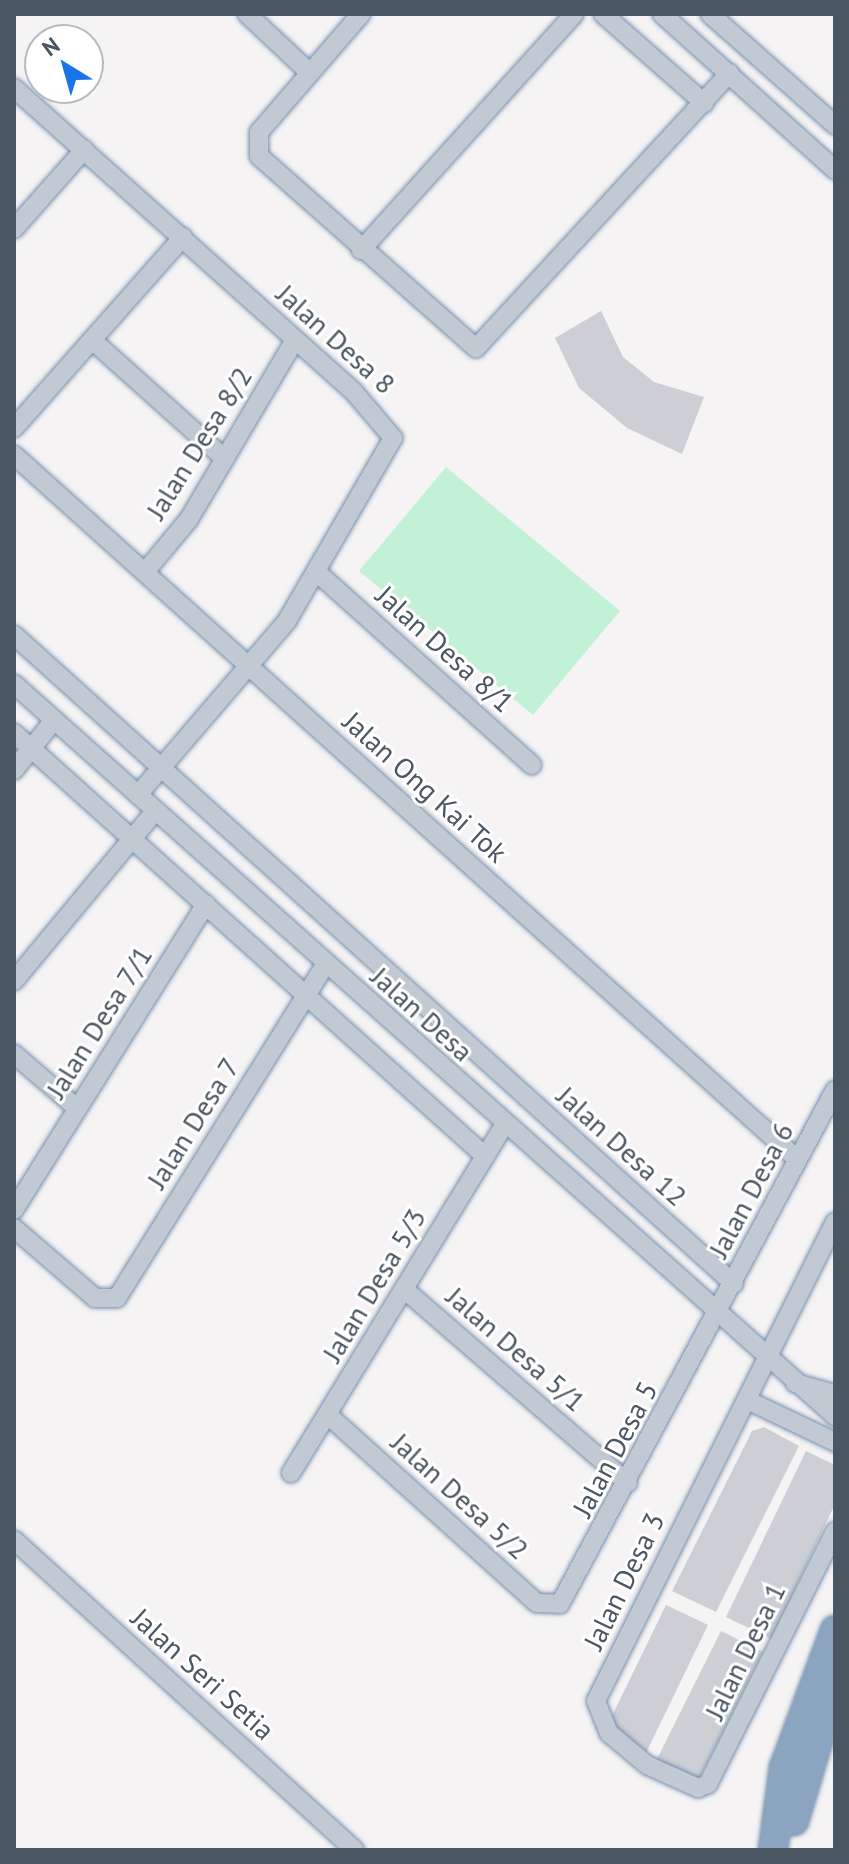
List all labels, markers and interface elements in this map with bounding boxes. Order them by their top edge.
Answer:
north arrow [24,24,104,104]
text: N [37,31,65,62]
street label: Jalan Desa 8 [270,277,402,401]
street label: Jalan Desa 8/2 [139,361,259,525]
street label: Jalan Desa 8/1 [369,579,521,719]
street label: Jalan Ong Kai Tok [336,704,514,870]
street label: Jalan Desa 7/1 [39,940,159,1104]
street label: Jalan Desa [364,960,480,1068]
street label: Jalan Desa 7 [140,1051,246,1195]
street label: Jalan Desa 12 [550,1079,694,1213]
street label: Jalan Desa 6 [701,1117,801,1263]
street label: Jalan Desa 5/3 [315,1202,433,1368]
street label: Jalan Desa 5/1 [440,1280,592,1418]
street label: Jalan Desa 5 [565,1376,665,1522]
street label: Jalan Desa 5/2 [384,1426,536,1566]
street label: Jalan Desa 3 [576,1507,672,1655]
street label: Jalan Desa 1 [697,1577,793,1725]
street label: Jalan Seri Setia [125,1601,281,1747]

